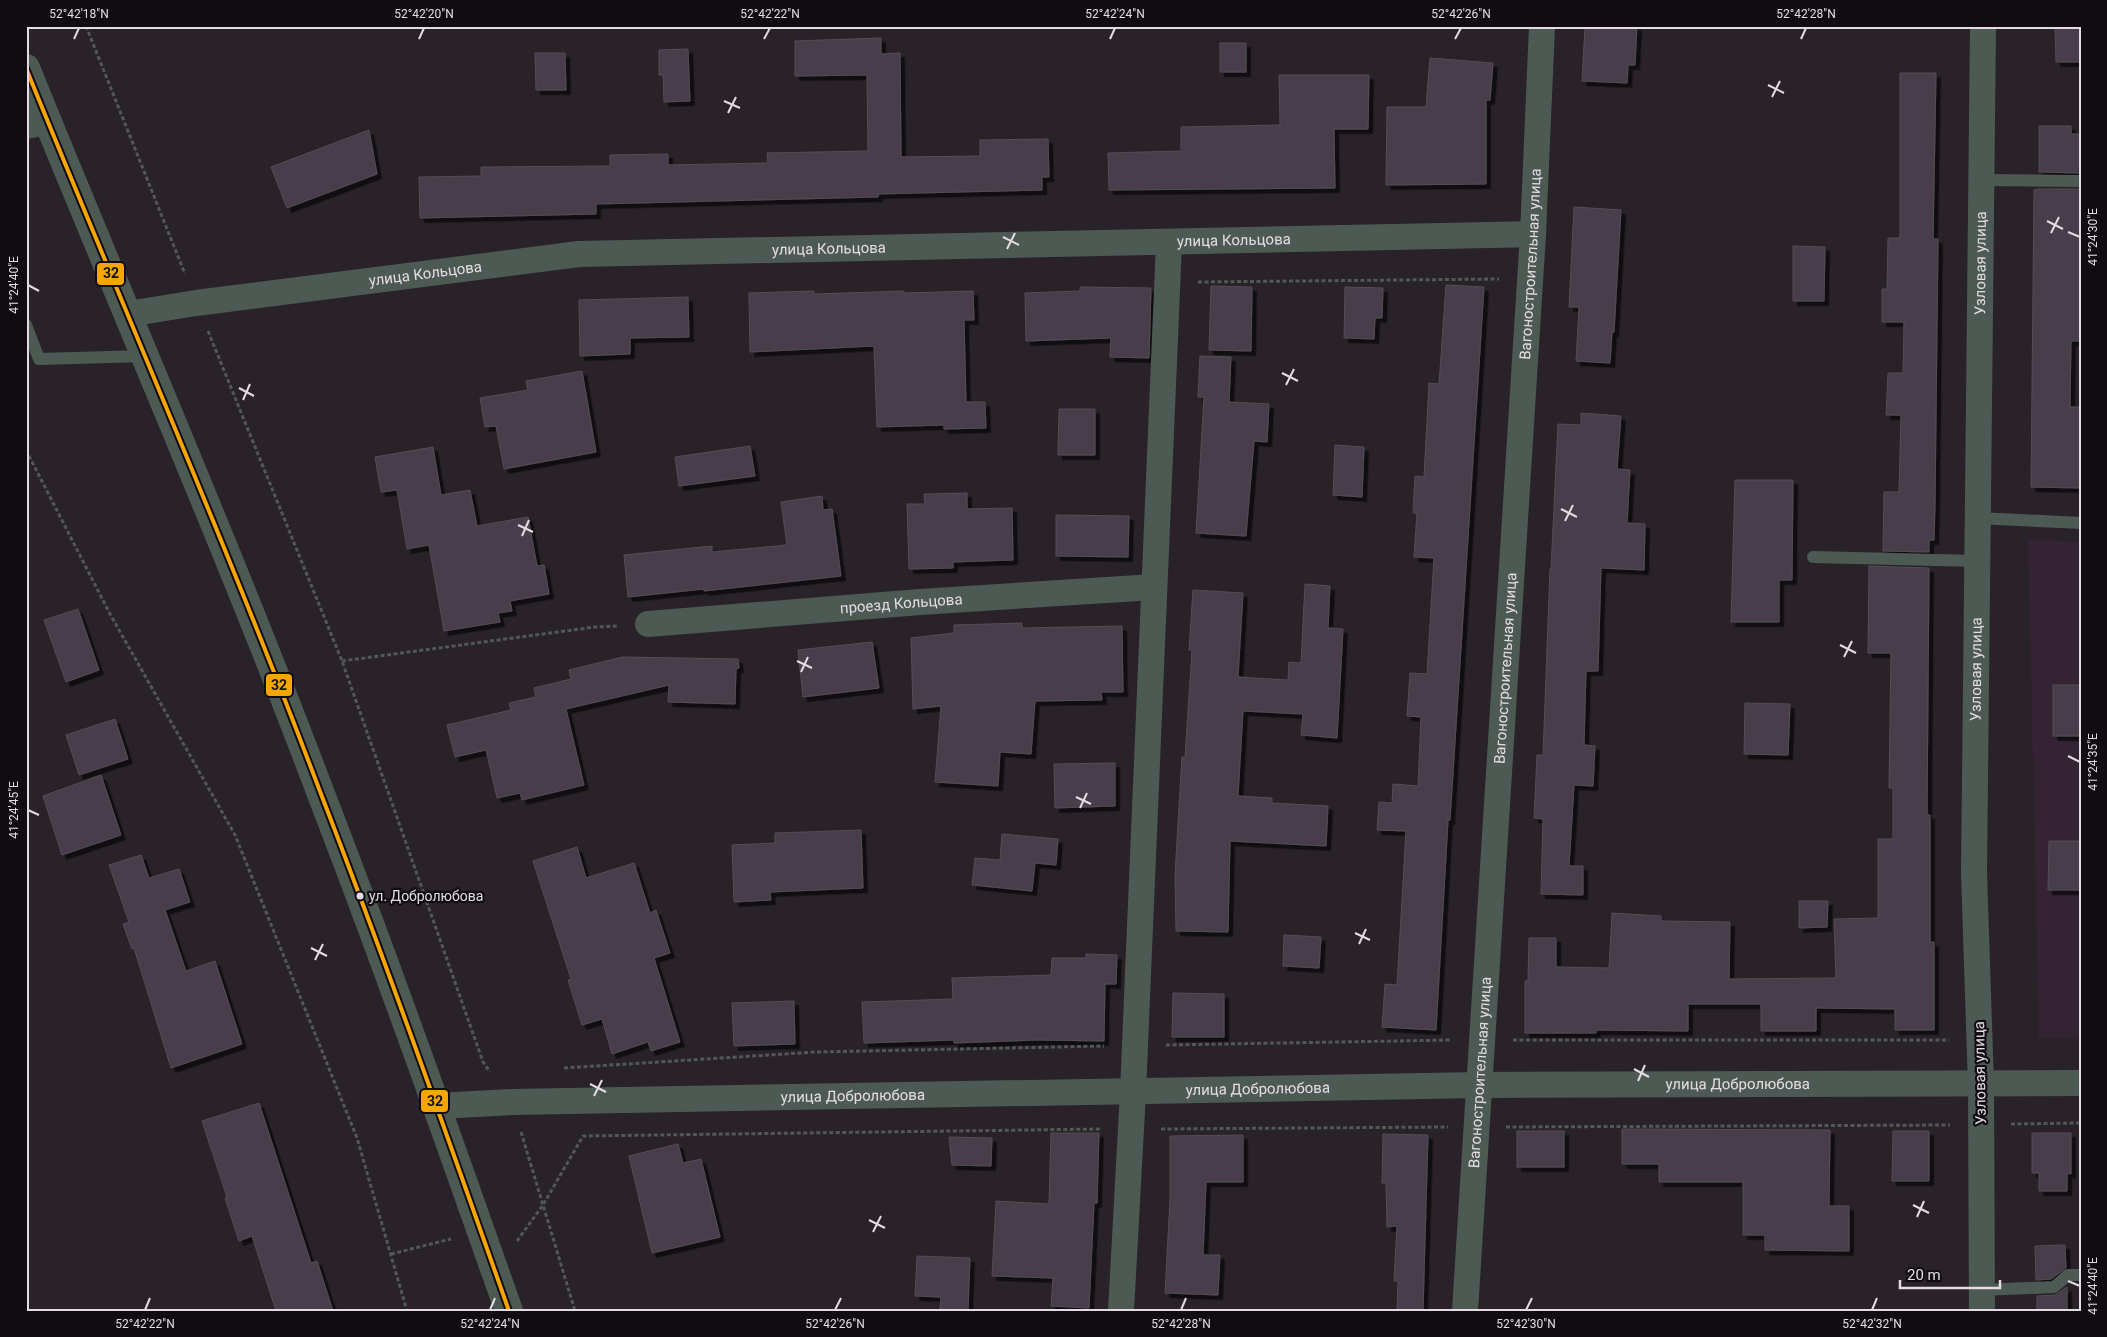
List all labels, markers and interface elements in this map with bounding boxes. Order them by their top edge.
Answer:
text: 52°42'18"N [49,7,109,21]
text: 52°42'20"N [394,7,454,21]
text: 52°42'22"N [740,7,800,21]
text: 52°42'24"N [1085,7,1145,21]
text: 52°42'26"N [1431,7,1491,21]
text: 52°42'28"N [1776,7,1836,21]
street label: Вагоностроительная улица [1516,168,1545,360]
text: 41°24'30"E [2086,208,2100,266]
street label: Узловая улица [1971,211,1990,315]
street label: улица Кольцова [1177,230,1291,250]
street label: улица Кольцова [772,239,886,259]
text: 41°24'40"E [7,256,21,314]
street label: улица Кольцова [368,258,483,290]
line badge: 32 [96,262,125,286]
text: 32 [103,265,119,281]
street label: Вагоностроительная улица [1491,572,1521,764]
street label: проезд Кольцова [839,590,963,617]
street label: Узловая улица [1967,617,1986,721]
line badge: 32 [265,673,293,697]
text: 32 [271,677,287,693]
text: 41°24'35"E [2086,733,2100,791]
text: 41°24'45"E [7,781,21,839]
place label: ул. Добролюбова [369,888,483,904]
marker: ул. Добролюбова [355,891,365,901]
street label: Вагоностроительная улица [1465,976,1495,1169]
street label: Узловая улица [1970,1021,1990,1125]
street label: улица Добролюбова [1666,1075,1810,1093]
street label: улица Добролюбова [1185,1079,1330,1099]
street label: улица Добролюбова [780,1086,925,1106]
line badge: 32 [420,1089,449,1113]
text: 32 [427,1093,443,1109]
scale bar [1900,1257,2000,1289]
text: 41°24'40"E [2086,1257,2100,1315]
text: 20 m [1907,1266,1941,1284]
text: 52°42'22"N [115,1317,175,1331]
text: 52°42'24"N [460,1317,520,1331]
text: 52°42'26"N [805,1317,865,1331]
text: 52°42'28"N [1151,1317,1211,1331]
text: 52°42'30"N [1496,1317,1556,1331]
text: 52°42'32"N [1842,1317,1902,1331]

